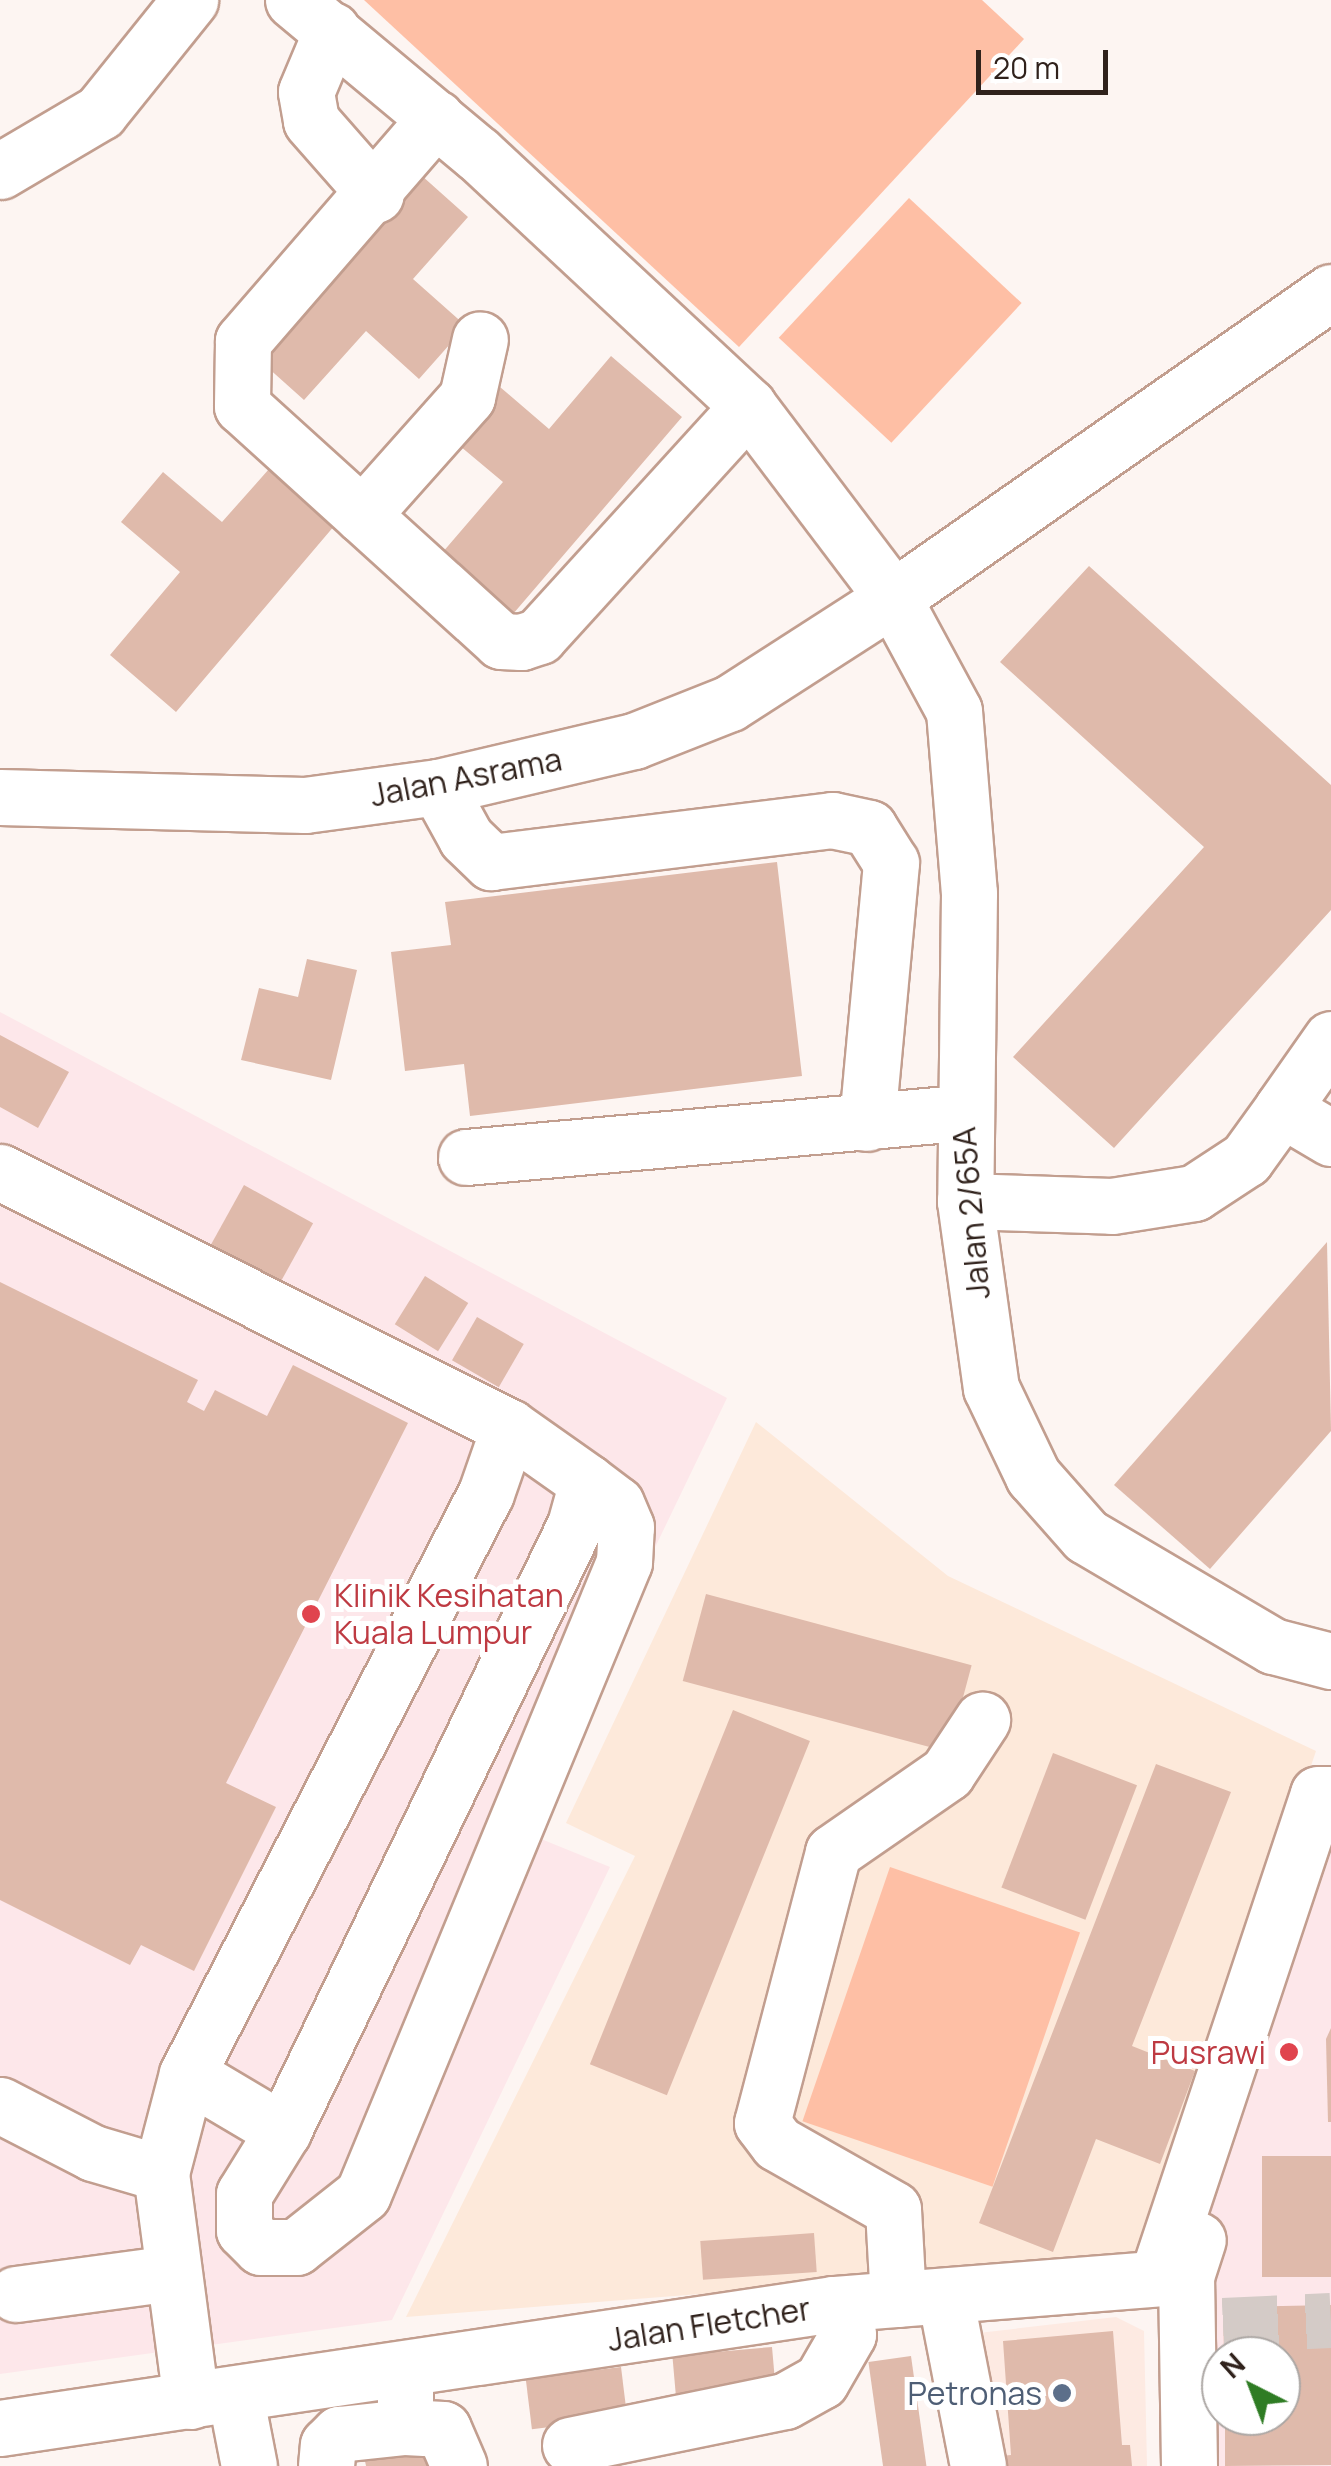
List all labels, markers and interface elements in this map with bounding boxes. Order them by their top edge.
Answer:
scale bar [981,30,1114,92]
text: 20 m [993,47,1060,88]
street label: Jalan Asrama [367,740,565,814]
street label: Jalan 2/65A [944,1125,998,1301]
place label: Klinik Kesihatan Kuala Lumpur [334,1577,564,1652]
marker: Klinik Kesihatan Kuala Lumpur [298,1601,324,1627]
place label: Pusrawi [1151,2033,1266,2071]
marker: Pusrawi [1276,2039,1302,2065]
street label: Jalan Fletcher [605,2289,813,2359]
north arrow [1201,2336,1301,2436]
text: N [1212,2344,1252,2386]
place label: Petronas [908,2374,1042,2412]
marker: Petronas [1051,2382,1073,2404]

